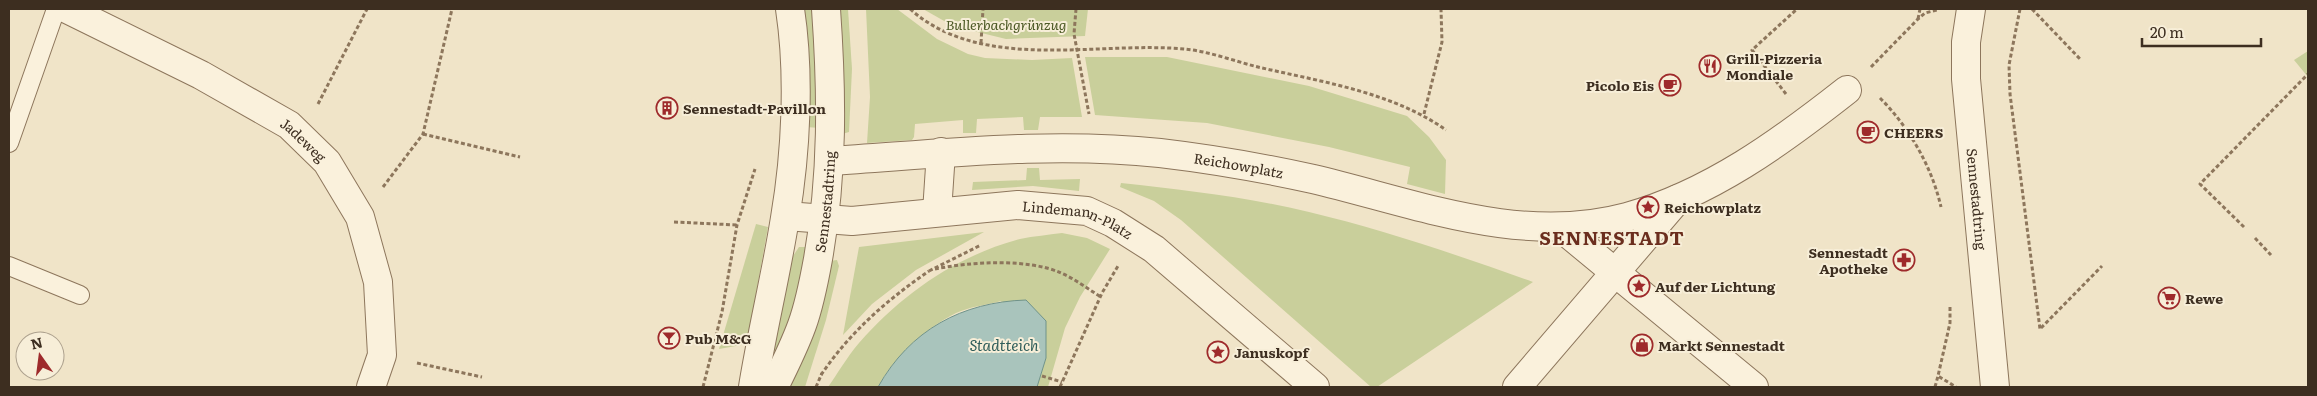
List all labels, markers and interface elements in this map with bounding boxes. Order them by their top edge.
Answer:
park label: Bullerbachgrünzug [945,14,1067,34]
scale bar [2142,15,2261,47]
text: 20 m [2150,20,2184,43]
place label: Grill-Pizzeria Mondiale [1726,48,1823,84]
restaurant icon: Grill-Pizzeria Mondiale [1698,54,1722,78]
cafe icon: Picolo Eis [1658,73,1682,97]
place label: Picolo Eis [1586,75,1654,95]
building icon: Sennestadt-Pavillon [655,96,679,120]
place label: Sennestadt-Pavillon [683,98,826,118]
street label: Jadeweg [277,112,331,167]
cafe icon: CHEERS [1856,120,1880,144]
place label: CHEERS [1884,122,1944,142]
street label: Reichowplatz [1192,147,1285,183]
street label: Sennestadtring [1963,147,1992,251]
street label: Sennestadtring [809,150,839,254]
street label: Lindemann-Platz [1021,195,1137,243]
place icon: Reichowplatz [1636,195,1660,219]
place label: Reichowplatz [1664,197,1761,217]
district label: SENNESTADT [1539,223,1685,251]
place label: Sennestadt Apotheke [1808,242,1889,278]
pharmacy icon: Sennestadt Apotheke [1892,248,1916,272]
place icon: Auf der Lichtung [1627,274,1651,298]
place label: Auf der Lichtung [1655,276,1776,296]
supermarket icon: Rewe [2157,286,2181,310]
place label: Rewe [2185,288,2223,308]
bar icon: Pub M&G [657,326,681,350]
place label: Pub M&G [685,328,752,348]
north arrow [15,331,65,381]
text: N [28,331,45,354]
water label: Stadtteich [969,333,1039,356]
shop icon: Markt Sennestadt [1630,333,1654,357]
place label: Markt Sennestadt [1658,335,1786,355]
place icon: Januskopf [1206,340,1230,364]
place label: Januskopf [1234,342,1310,362]

